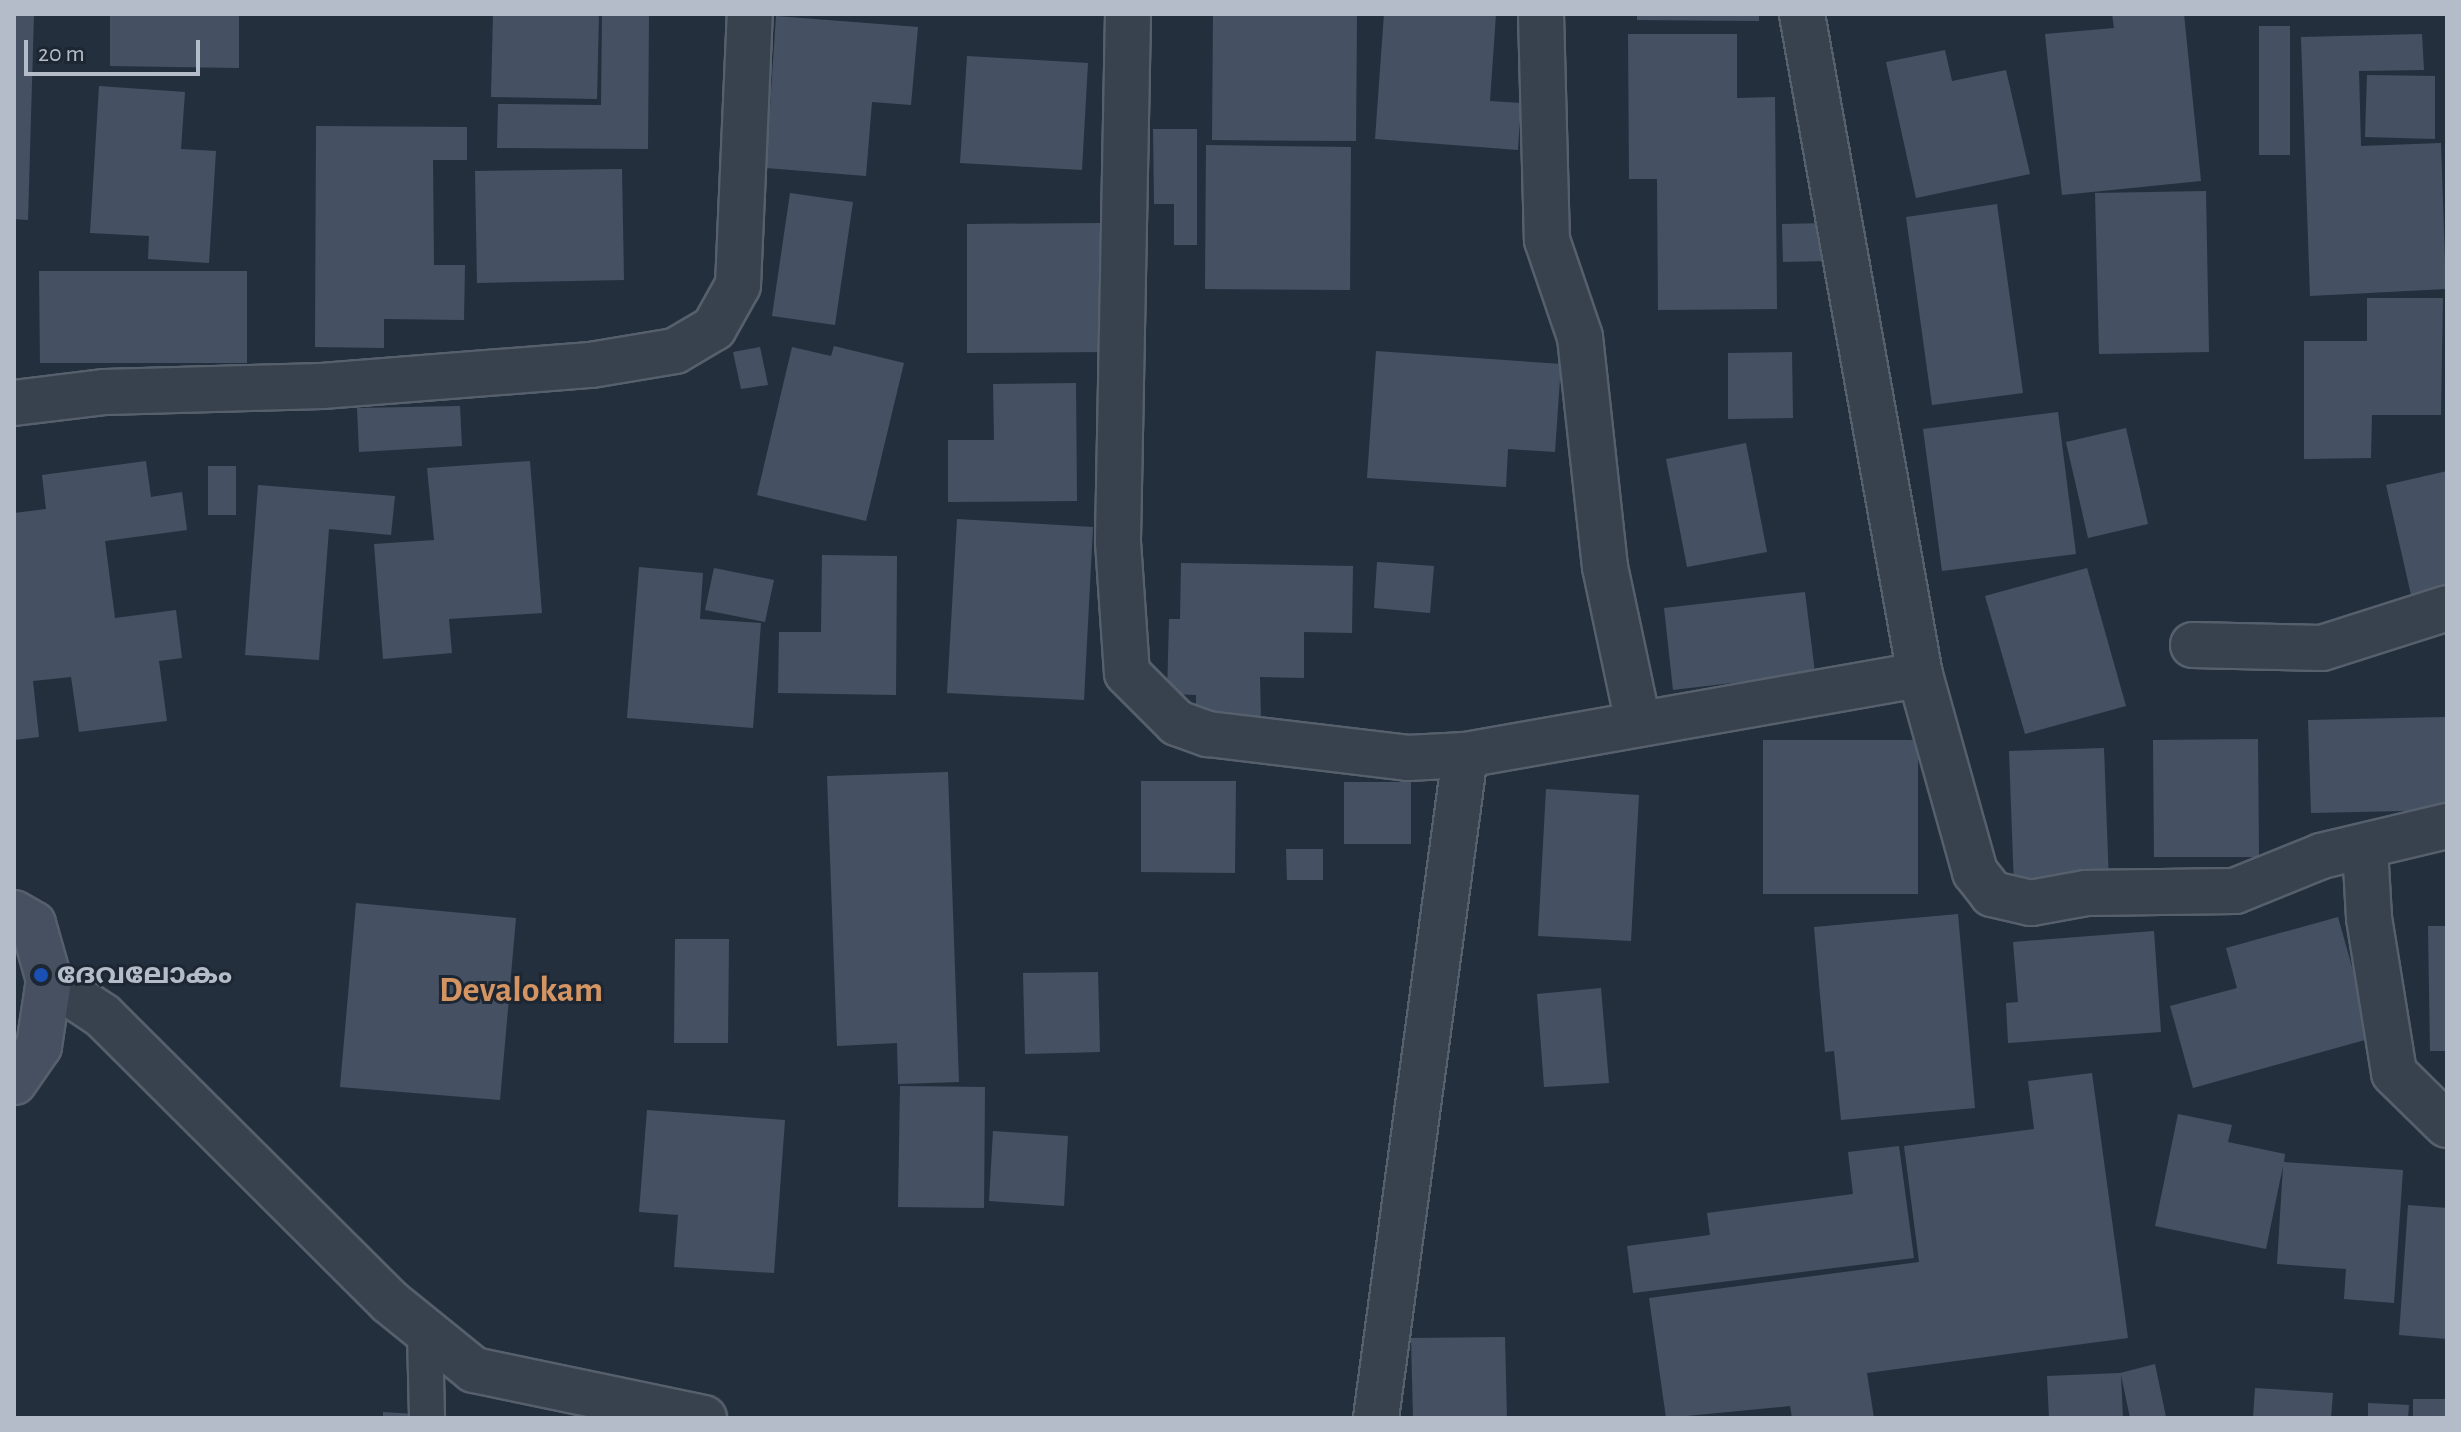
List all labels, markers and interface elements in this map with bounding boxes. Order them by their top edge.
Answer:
scale bar [28,24,204,74]
text: 20 m [38,42,85,66]
place label: ദേവലോകം [57,958,232,992]
marker: ദേവലോകം [32,966,50,984]
district label: Devalokam [439,969,603,1013]

